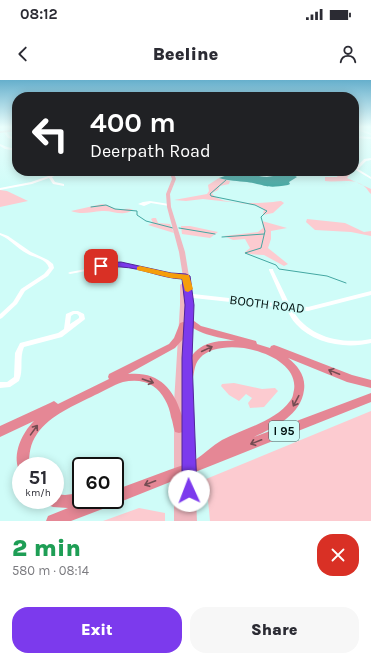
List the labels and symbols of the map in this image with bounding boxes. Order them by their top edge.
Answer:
pin [84,249,118,283]
street label: BOOTH ROAD [229,292,305,316]
one-way arrow [201,345,213,352]
one-way arrow [328,368,340,375]
one-way arrow [142,377,154,385]
one-way arrow [292,395,299,407]
road number: I 95 [269,421,299,441]
one-way arrow [30,424,38,435]
one-way arrow [251,439,263,446]
speed limit sign: 60 [72,457,124,509]
position arrow [168,470,210,512]
one-way arrow [145,480,157,488]

